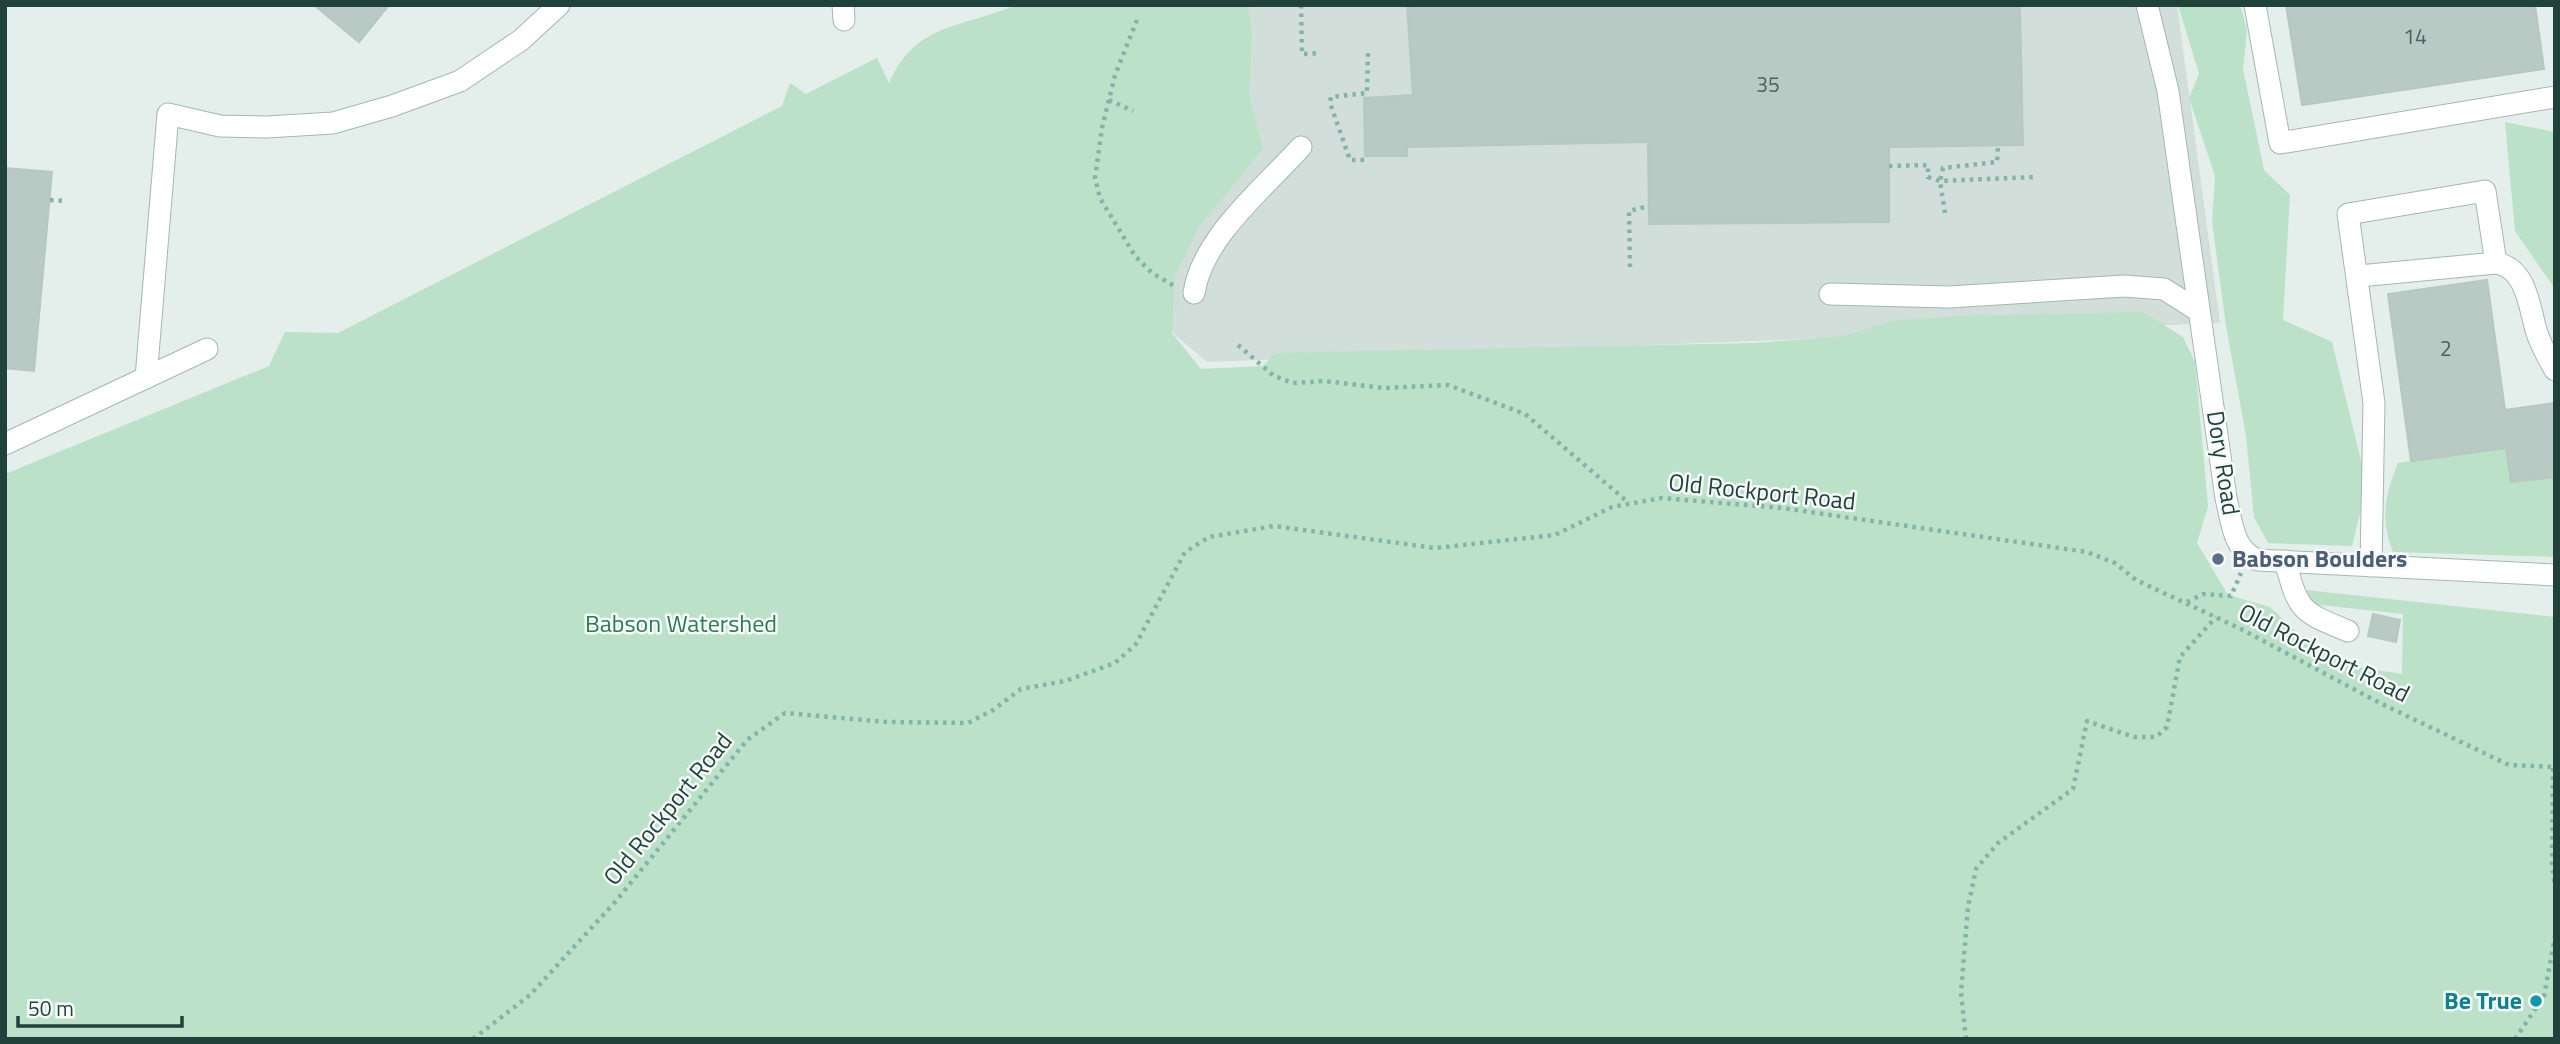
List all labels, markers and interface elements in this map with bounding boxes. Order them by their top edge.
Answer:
house number: 14 [2403,20,2427,52]
house number: 35 [1756,68,1780,100]
house number: 2 [2440,332,2452,364]
street label: Dory Road [2198,408,2250,518]
street label: Old Rockport Road [1667,463,1857,519]
place label: Babson Boulders [2232,540,2407,576]
marker: Babson Boulders [2210,551,2226,567]
street label: Old Rockport Road [2233,593,2416,711]
park label: Babson Watershed [585,605,777,641]
street label: Old Rockport Road [594,724,740,893]
place label: Be True [2444,982,2522,1018]
scale bar [18,984,182,1028]
text: 50 m [28,992,74,1024]
marker: Be True [2528,993,2544,1009]

